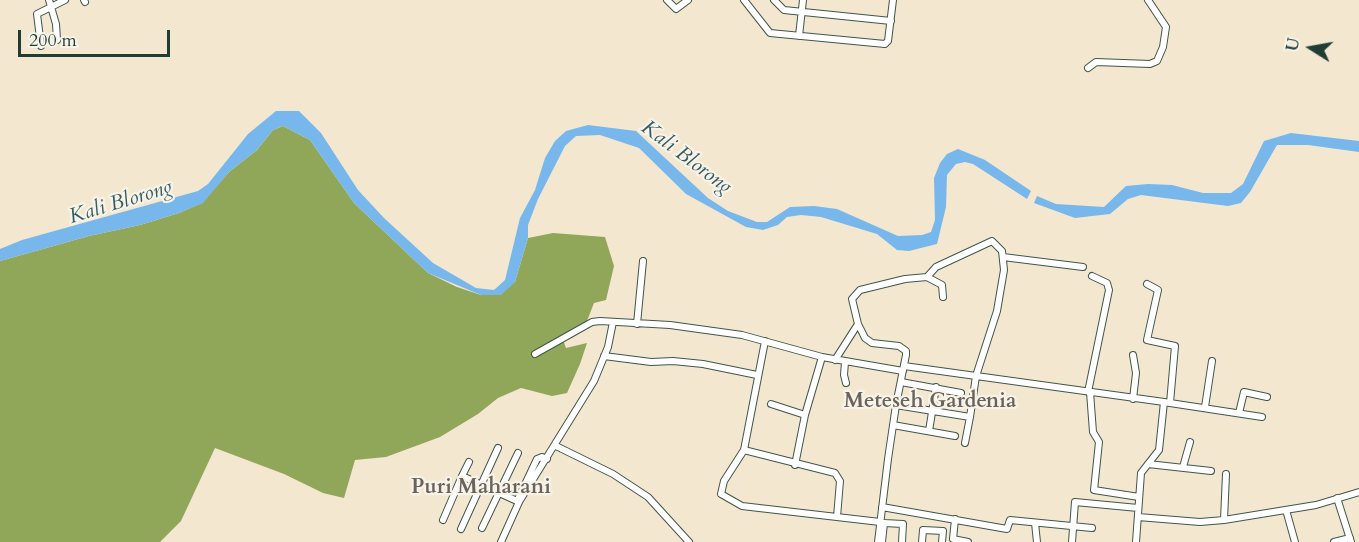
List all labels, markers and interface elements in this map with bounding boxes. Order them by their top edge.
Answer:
scale bar [21,18,172,56]
north arrow [1281,18,1341,78]
text: 200 m [29,28,77,53]
text: U [1281,36,1305,53]
water label: Kali Blorong [636,116,736,200]
water label: Kali Blorong [66,175,176,231]
district label: Meteseh Gardenia [844,389,1016,415]
district label: Puri Maharani [411,475,551,501]

